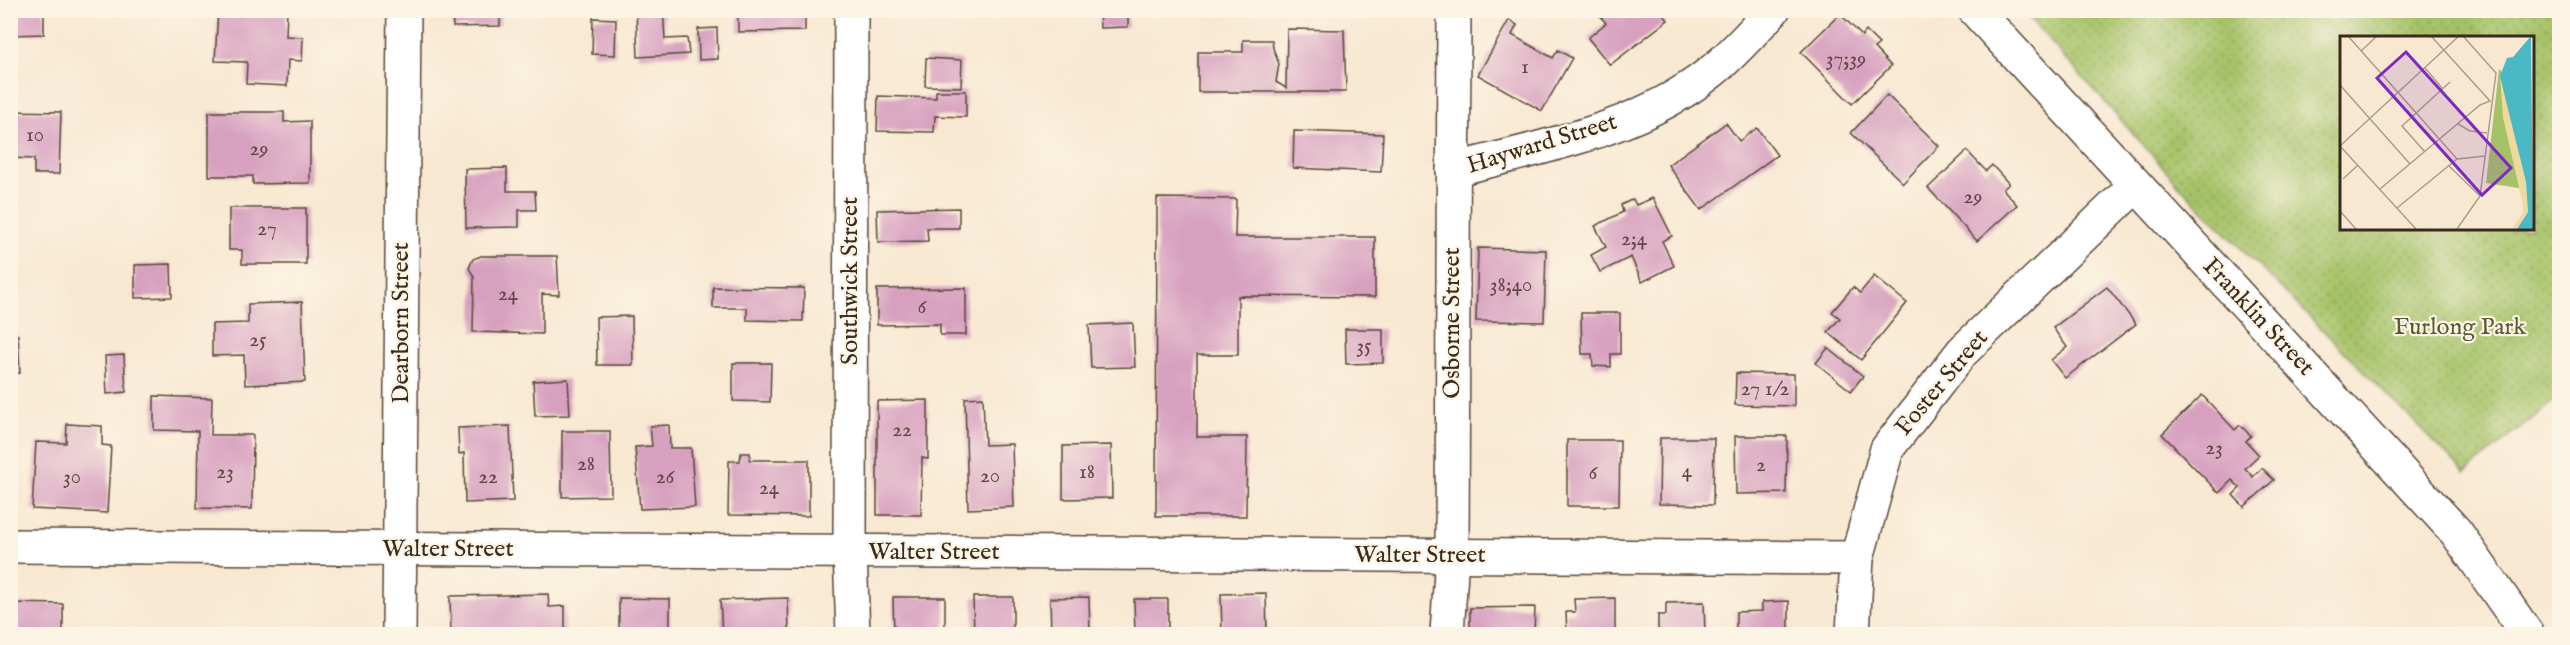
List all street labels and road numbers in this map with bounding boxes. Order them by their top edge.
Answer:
street label: Hayward Street [1463,106,1621,182]
street label: Southwick Street [835,197,866,365]
street label: Dearborn Street [386,242,417,404]
street label: Osborne Street [1437,247,1468,399]
street label: Franklin Street [2195,251,2321,383]
street label: Foster Street [1889,324,1995,442]
street label: Walter Street [382,534,514,565]
street label: Walter Street [868,537,1000,568]
street label: Walter Street [1354,540,1486,571]

